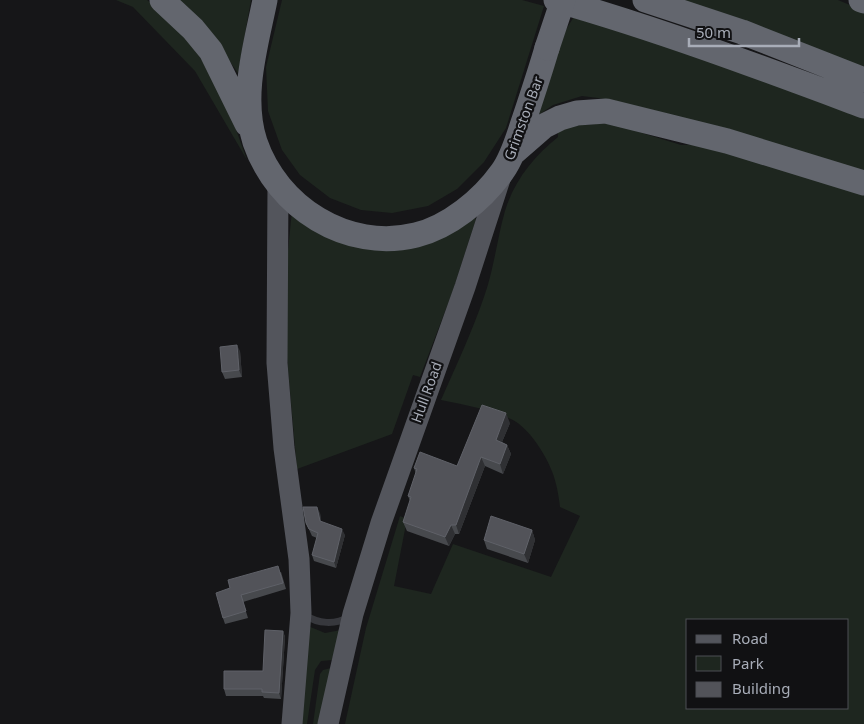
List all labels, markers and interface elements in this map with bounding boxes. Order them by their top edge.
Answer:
scale bar [689,15,799,47]
text: 50 m [696,22,731,42]
street label: Grimston Bar [499,73,547,163]
street label: Hull Road [406,359,446,425]
legend [686,619,849,709]
text: Road [732,628,768,648]
text: Park [732,653,764,673]
text: Building [732,678,790,698]

